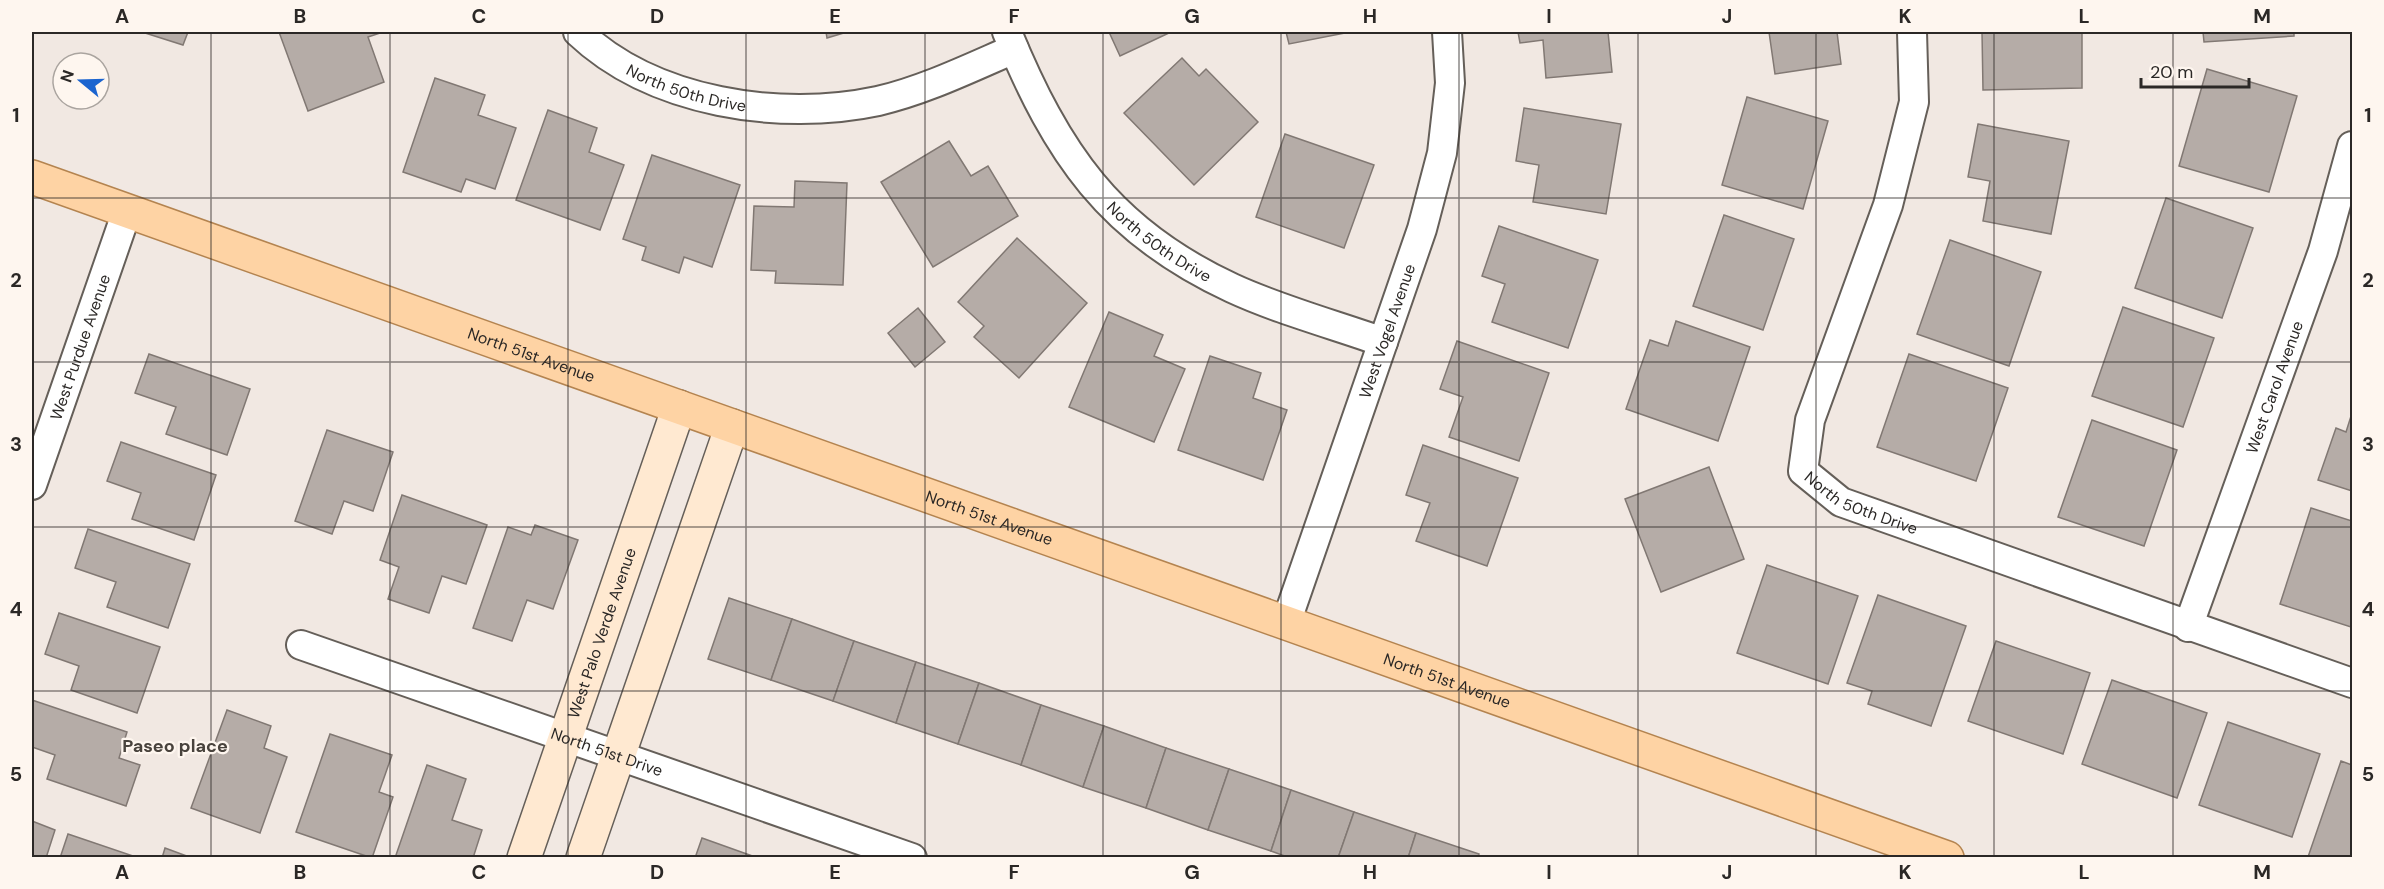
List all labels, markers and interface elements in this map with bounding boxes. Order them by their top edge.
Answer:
text: A [115,3,129,29]
text: B [294,3,306,29]
text: C [472,3,486,29]
text: D [650,3,664,29]
text: E [829,3,841,29]
text: F [1008,3,1020,29]
text: G [1184,3,1200,29]
text: H [1363,3,1377,29]
text: I [1546,3,1552,29]
text: J [1722,3,1732,29]
text: K [1898,3,1912,29]
text: L [2078,3,2090,29]
text: M [2253,3,2271,29]
north arrow [51,51,111,111]
scale bar [2141,51,2249,89]
street label: North 50th Drive [623,59,747,116]
text: 20 m [2150,60,2193,84]
text: N [55,67,79,85]
text: 1 [12,102,20,128]
text: 1 [2364,102,2372,128]
street label: North 50th Drive [1102,197,1215,287]
street label: West Vogel Avenue [1354,261,1420,401]
text: 2 [10,267,22,293]
text: 2 [2362,267,2374,293]
street label: West Purdue Avenue [45,271,115,423]
street label: West Carol Avenue [2241,318,2308,456]
street label: North 51st Avenue [465,323,598,387]
text: 3 [10,431,22,457]
text: 3 [2362,431,2374,457]
street label: North 50th Drive [1800,467,1921,539]
street label: North 51st Avenue [923,486,1056,550]
street label: West Palo Verde Avenue [563,545,641,721]
text: 4 [10,596,23,622]
text: 4 [2362,596,2375,622]
street label: North 51st Avenue [1381,648,1513,713]
street label: North 51st Drive [548,723,666,781]
district label: Paseo place [122,734,228,758]
text: 5 [10,761,22,787]
text: 5 [2362,761,2374,787]
text: A [115,859,129,885]
text: B [294,859,306,885]
text: C [472,859,486,885]
text: D [650,859,664,885]
text: E [829,859,841,885]
text: F [1008,859,1020,885]
text: G [1184,859,1200,885]
text: H [1363,859,1377,885]
text: I [1546,859,1552,885]
text: J [1722,859,1732,885]
text: K [1898,859,1912,885]
text: L [2078,859,2090,885]
text: M [2253,859,2271,885]

